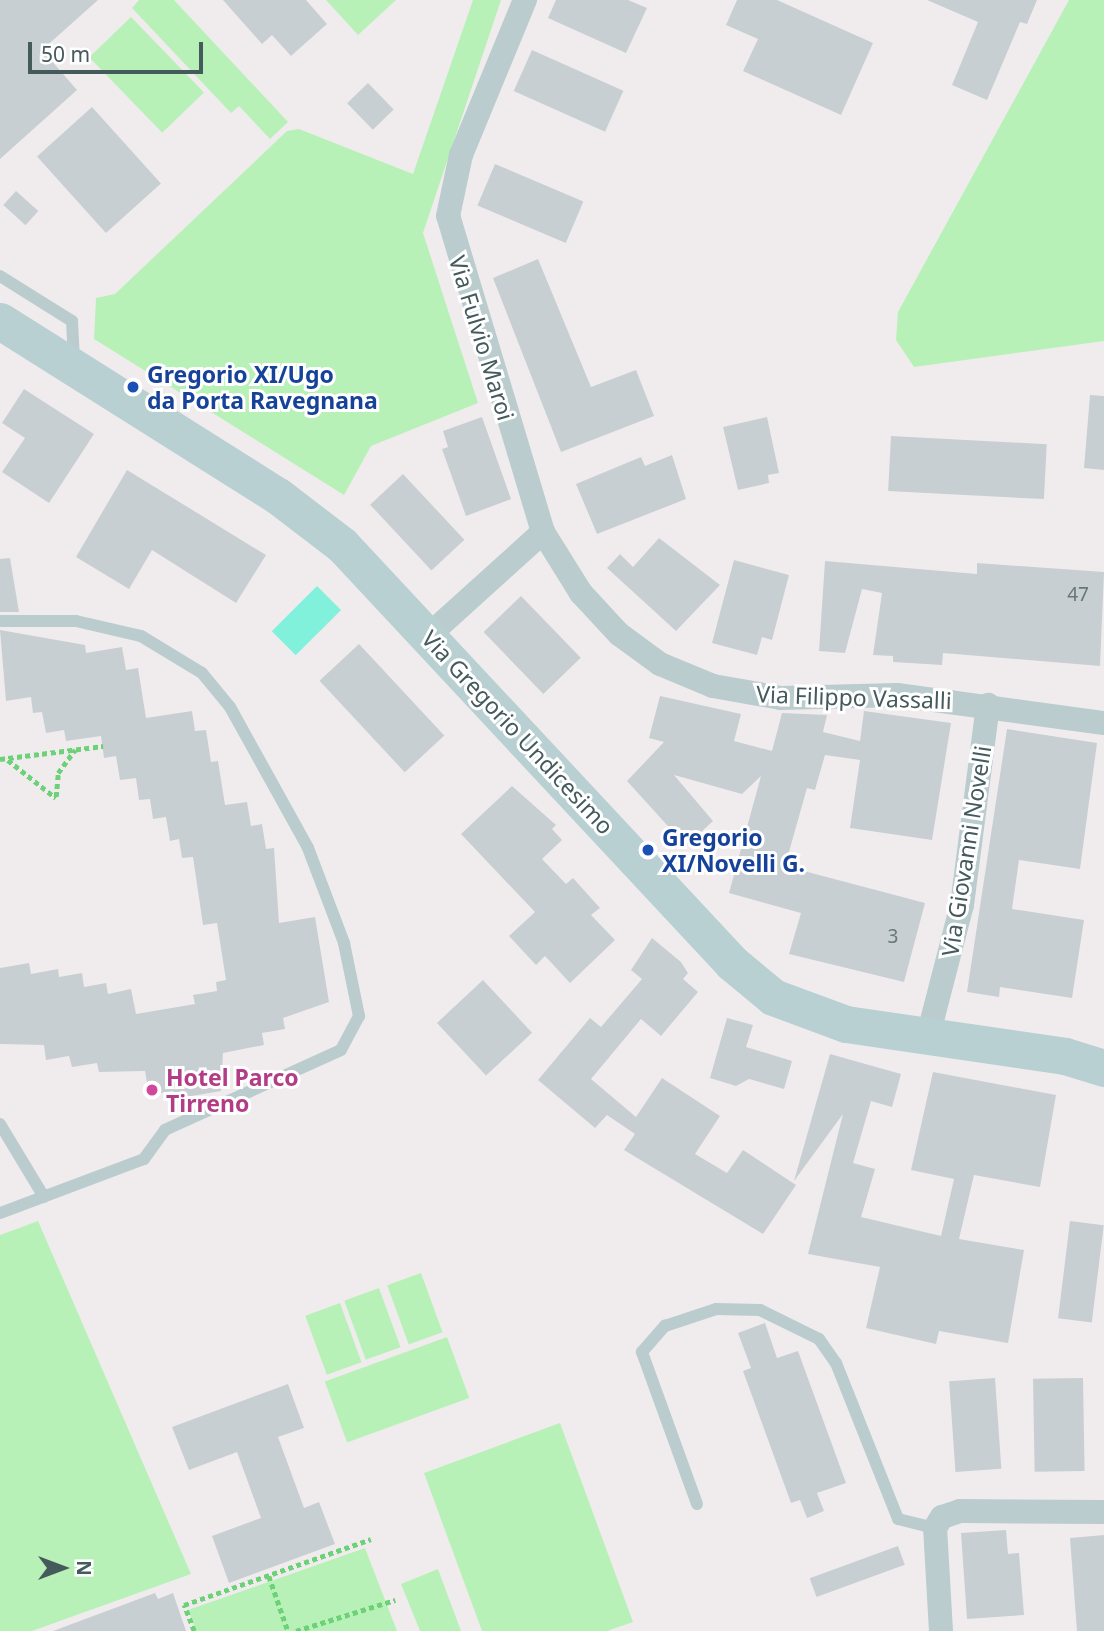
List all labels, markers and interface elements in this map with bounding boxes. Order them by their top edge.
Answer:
scale bar [32,28,206,72]
text: 50 m [41,40,90,68]
street label: Via Fulvio Maroi [444,252,520,424]
place label: Gregorio XI/Ugo da Porta Ravegnana [147,360,378,414]
marker: Gregorio XI/Ugo da Porta Ravegnana [125,379,141,395]
house number: 47 [1067,584,1089,606]
street label: Via Gregorio Undicesimo [416,624,620,840]
street label: Via Filippo Vassalli [756,680,952,714]
street label: Via Giovanni Novelli [936,744,996,958]
place label: Gregorio XI/Novelli G. [662,823,805,877]
marker: Gregorio XI/Novelli G. [640,842,656,858]
house number: 3 [888,926,898,948]
place label: Hotel Parco Tirreno [166,1063,299,1117]
marker: Hotel Parco Tirreno [144,1082,160,1098]
north arrow [28,1533,98,1603]
text: N [71,1560,97,1576]

